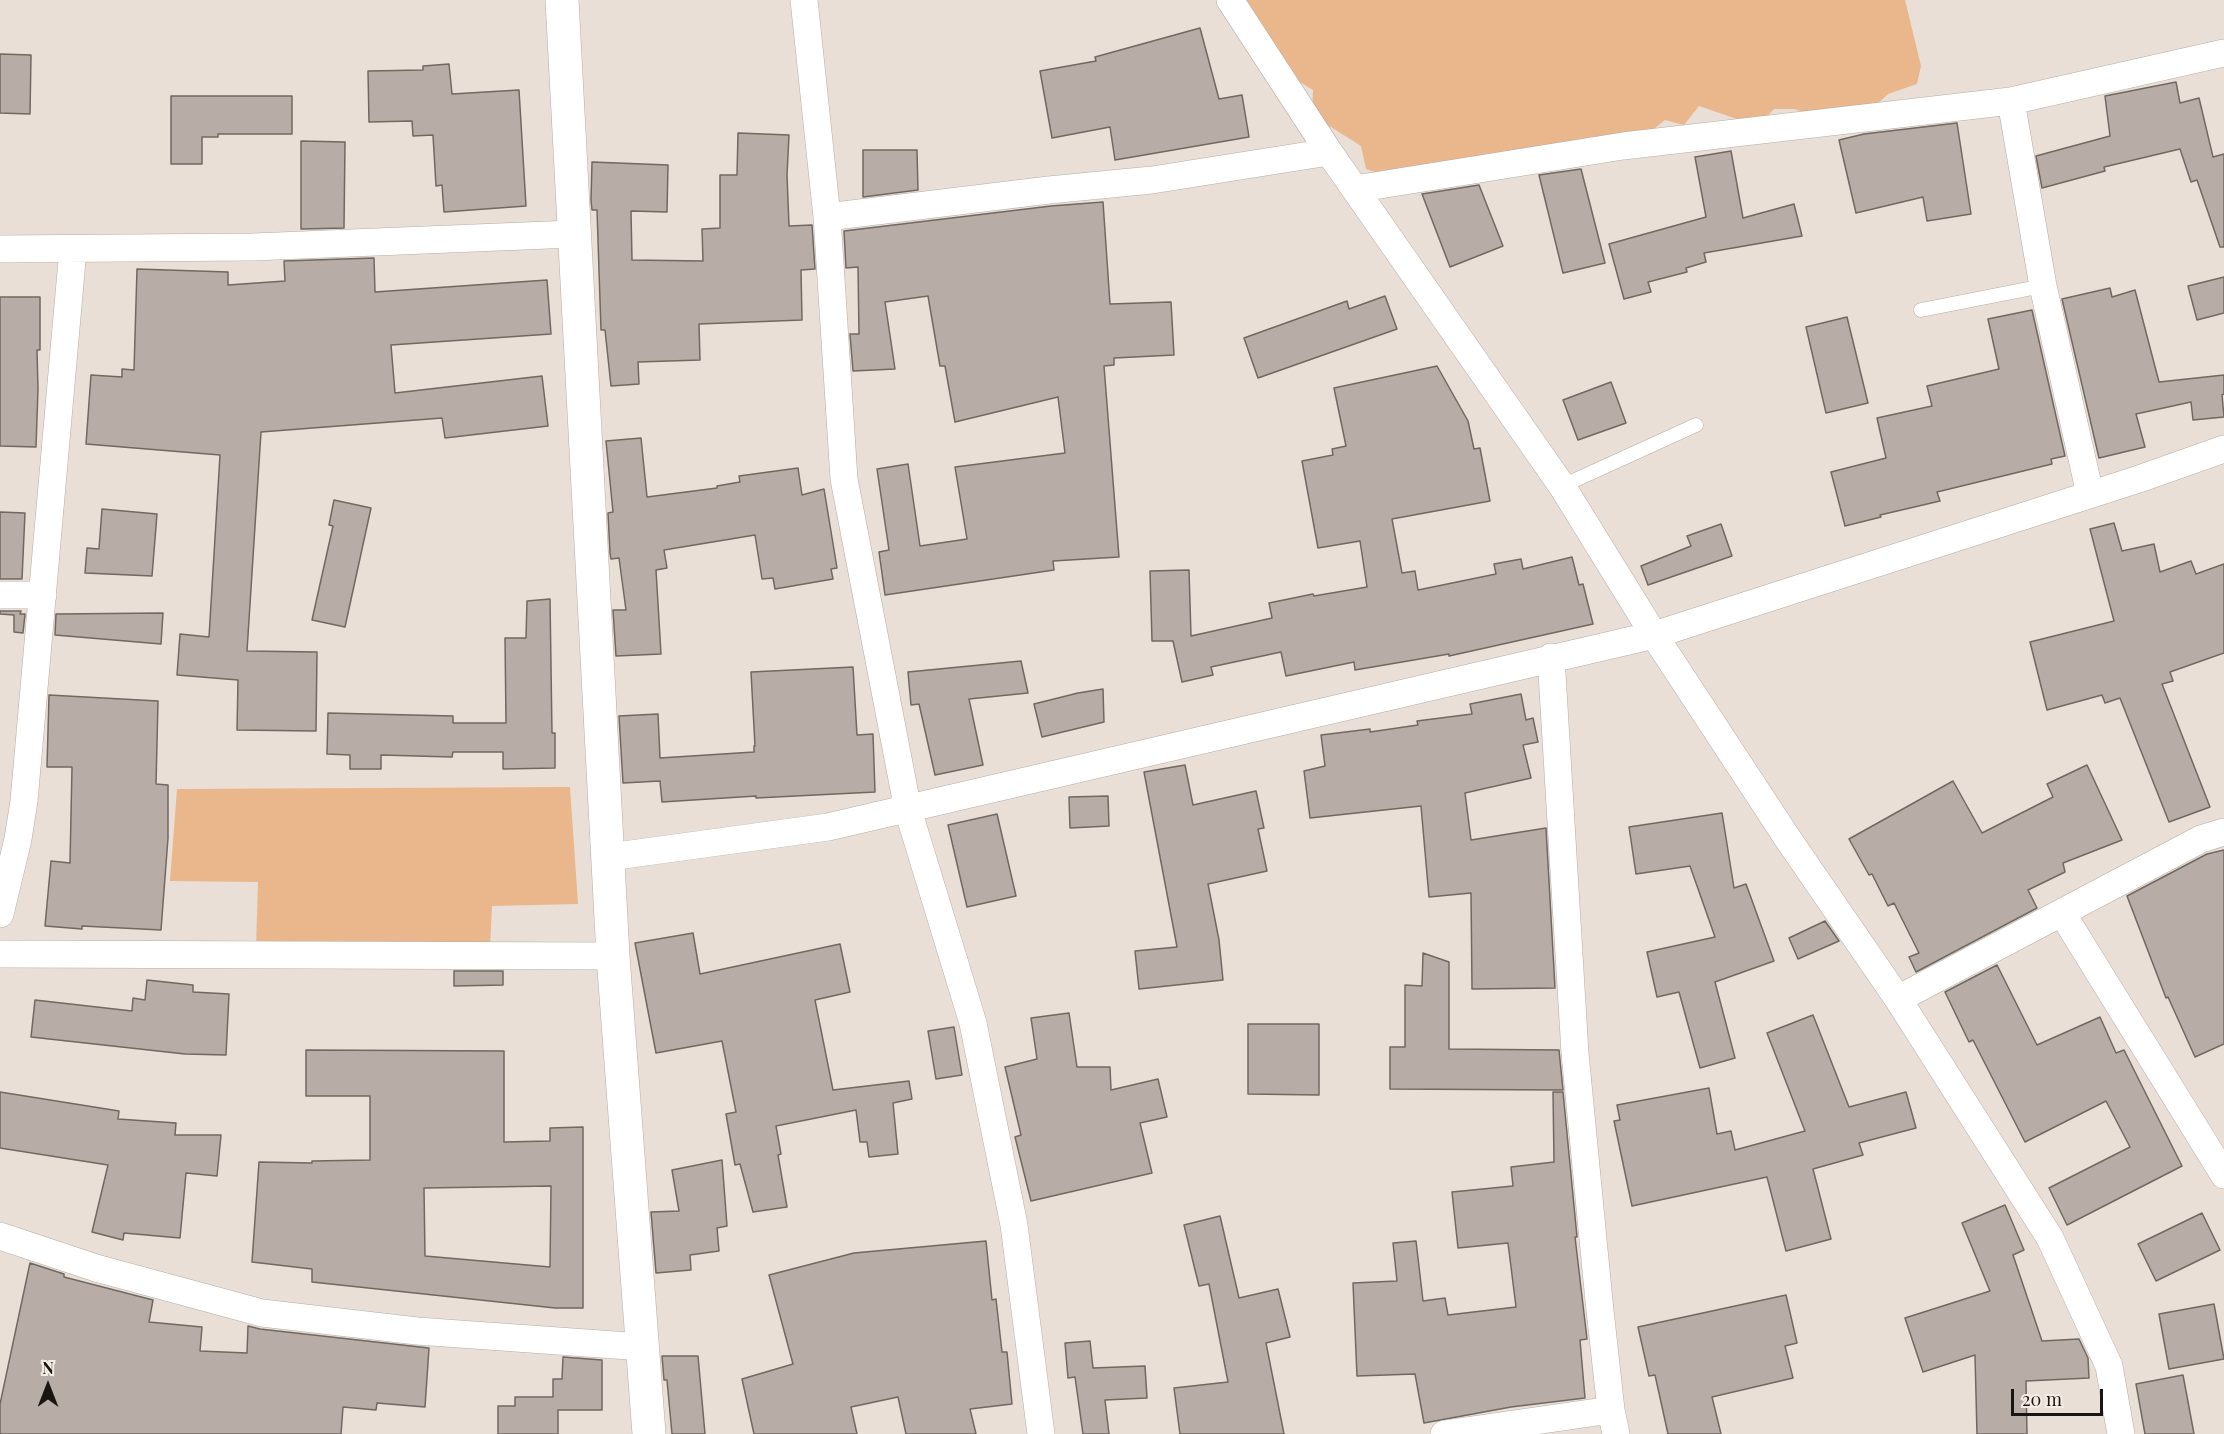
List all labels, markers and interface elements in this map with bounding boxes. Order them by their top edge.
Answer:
north arrow [18,1356,78,1416]
text: N [42,1357,54,1378]
scale bar [2014,1377,2106,1415]
text: 20 m [2022,1387,2062,1411]

